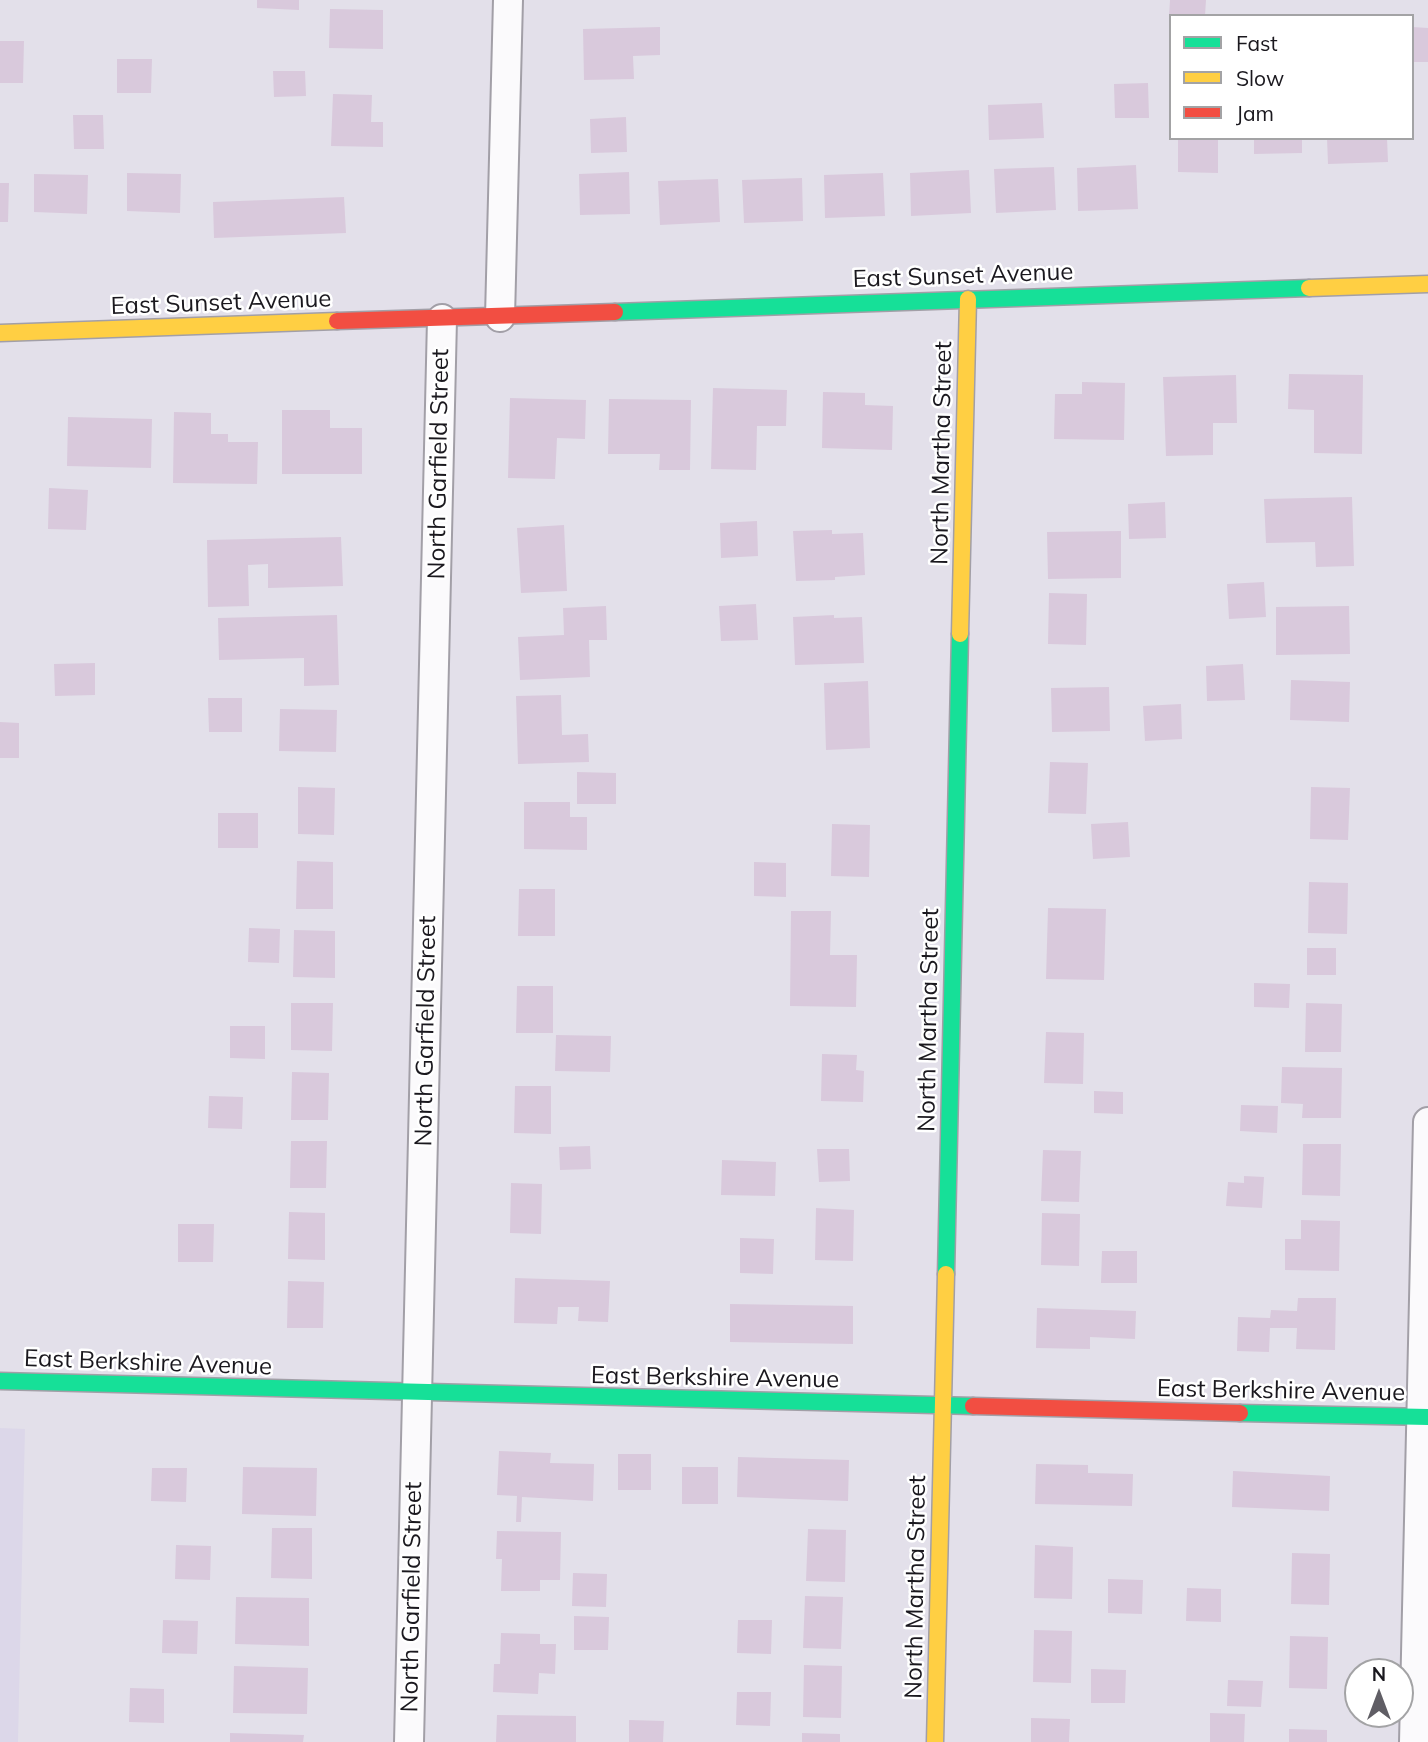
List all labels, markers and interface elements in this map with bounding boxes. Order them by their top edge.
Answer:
legend [1169,14,1414,140]
text: Fast [1236,30,1278,56]
text: Slow [1236,65,1284,91]
text: Jam [1236,100,1274,126]
street label: East Sunset Avenue [852,258,1074,294]
street label: East Sunset Avenue [110,285,332,321]
street label: North Martha Street [926,341,958,565]
street label: North Garfield Street [423,348,455,580]
street label: North Martha Street [913,908,945,1132]
street label: North Garfield Street [410,915,442,1147]
street label: East Berkshire Avenue [23,1344,273,1382]
street label: East Berkshire Avenue [591,1361,839,1395]
street label: East Berkshire Avenue [1157,1374,1405,1408]
street label: North Martha Street [900,1475,932,1699]
street label: North Garfield Street [396,1481,428,1713]
north arrow [1344,1658,1414,1728]
text: N [1372,1662,1386,1686]

